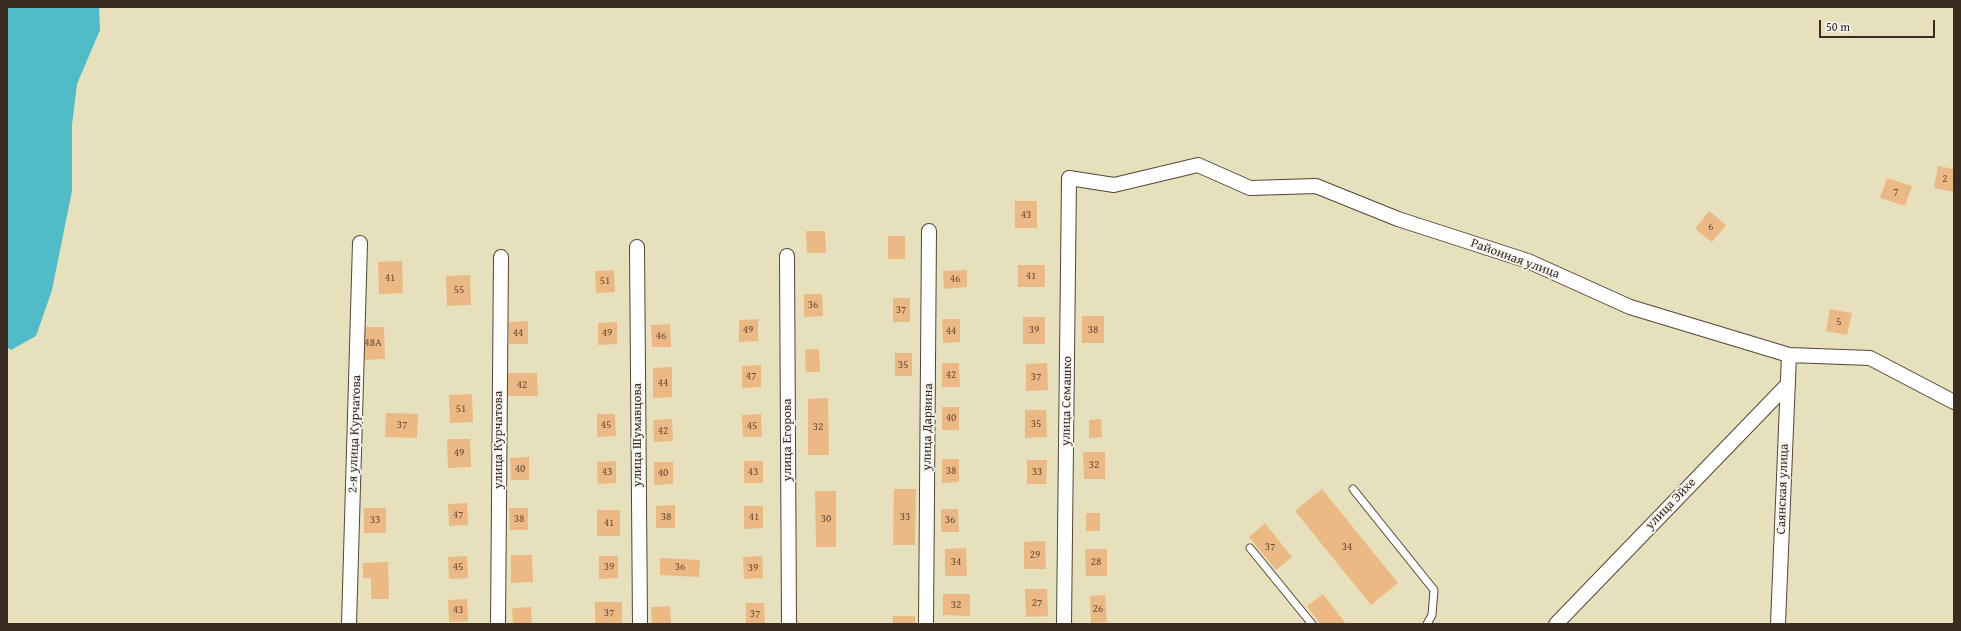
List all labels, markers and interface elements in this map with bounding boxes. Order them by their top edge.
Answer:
scale bar [1821,12,1937,38]
text: 50 m [1826,18,1850,35]
house number: 2 [1942,172,1948,186]
house number: 7 [1893,185,1899,199]
house number: 43 [1021,208,1031,222]
house number: 6 [1708,220,1714,234]
street label: Районная улица [1468,236,1562,282]
house number: 41 [1026,269,1036,283]
house number: 41 [385,271,395,285]
house number: 46 [950,272,960,286]
house number: 51 [600,274,610,288]
house number: 55 [454,283,464,297]
house number: 36 [808,298,818,312]
house number: 37 [896,303,906,317]
house number: 5 [1836,315,1842,329]
house number: 49 [743,323,753,337]
house number: 39 [1029,323,1039,337]
house number: 38 [1088,323,1098,337]
house number: 44 [946,324,956,338]
house number: 44 [513,326,523,340]
house number: 49 [602,326,612,340]
house number: 46 [656,329,666,343]
house number: 48А [364,336,382,350]
street label: улица Семашко [1058,356,1076,446]
house number: 35 [898,358,908,372]
house number: 42 [946,368,956,382]
house number: 47 [746,369,756,383]
house number: 37 [1031,370,1041,384]
street label: 2-я улица Курчатова [345,375,365,493]
house number: 44 [658,376,668,390]
house number: 42 [517,378,527,392]
street label: улица Шумавцова [630,383,646,487]
street label: улица Дарвина [919,383,937,471]
street label: улица Курчатова [491,391,507,489]
street label: улица Егорова [780,399,796,481]
house number: 51 [456,402,466,416]
house number: 40 [946,411,956,425]
house number: 35 [1031,417,1041,431]
house number: 37 [397,418,407,432]
house number: 45 [601,418,611,432]
house number: 45 [747,419,757,433]
house number: 32 [813,420,823,434]
house number: 42 [658,424,668,438]
street label: Саянская улица [1774,443,1792,535]
house number: 49 [454,446,464,460]
house number: 32 [1089,458,1099,472]
house number: 40 [515,462,525,476]
house number: 38 [946,464,956,478]
house number: 43 [602,465,612,479]
house number: 43 [748,465,758,479]
house number: 33 [1032,465,1042,479]
house number: 40 [658,466,668,480]
street label: улица Эйхе [1643,475,1699,533]
house number: 47 [453,508,463,522]
house number: 38 [661,510,671,524]
house number: 41 [749,510,759,524]
house number: 33 [900,510,910,524]
house number: 38 [514,512,524,526]
house number: 30 [821,512,831,526]
house number: 33 [370,513,380,527]
house number: 36 [945,513,955,527]
house number: 41 [604,516,614,530]
house number: 37 [1265,540,1275,554]
house number: 34 [1342,540,1352,554]
house number: 29 [1030,548,1040,562]
house number: 34 [951,555,961,569]
house number: 28 [1091,555,1101,569]
house number: 45 [453,560,463,574]
house number: 39 [604,560,614,574]
house number: 36 [675,560,685,574]
house number: 39 [748,561,758,575]
house number: 27 [1032,596,1042,610]
house number: 32 [951,598,961,612]
house number: 26 [1093,602,1103,616]
house number: 43 [453,603,463,617]
house number: 37 [604,606,614,620]
house number: 37 [750,607,760,621]

